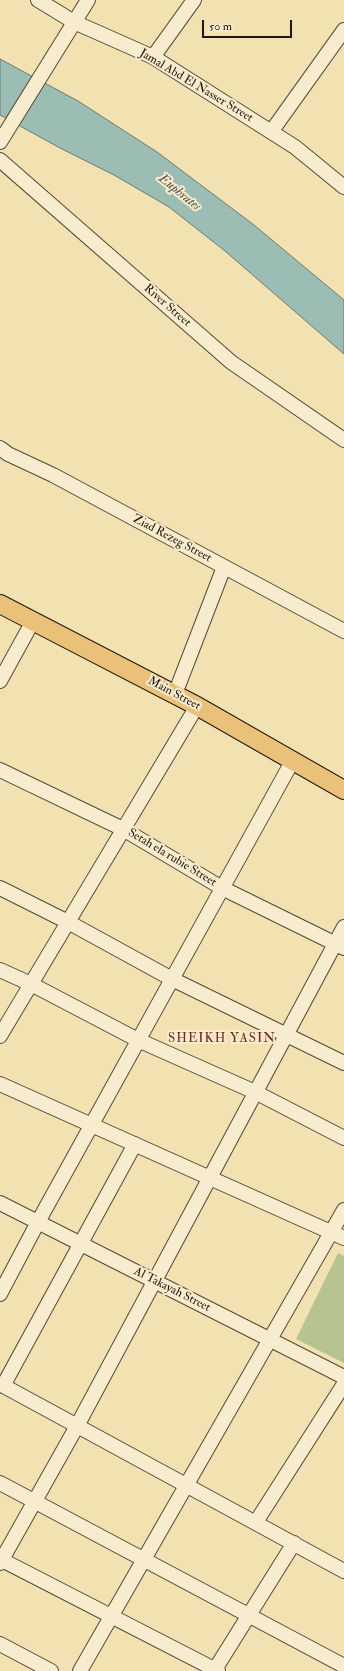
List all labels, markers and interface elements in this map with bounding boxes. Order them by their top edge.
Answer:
scale bar [204,12,294,38]
text: 50 m [209,19,232,34]
street label: Jamal Abd El Nasser Street [137,46,255,126]
water label: Euphrates [155,171,203,215]
street label: River Street [140,282,194,330]
street label: Ziad Rezeg Street [130,512,214,566]
street label: Main Street [145,674,203,714]
street label: Setah ela rubie Street [125,826,219,890]
district label: SHEIKH YASIN [168,1031,276,1047]
street label: Al Takayah Street [131,1264,213,1316]

